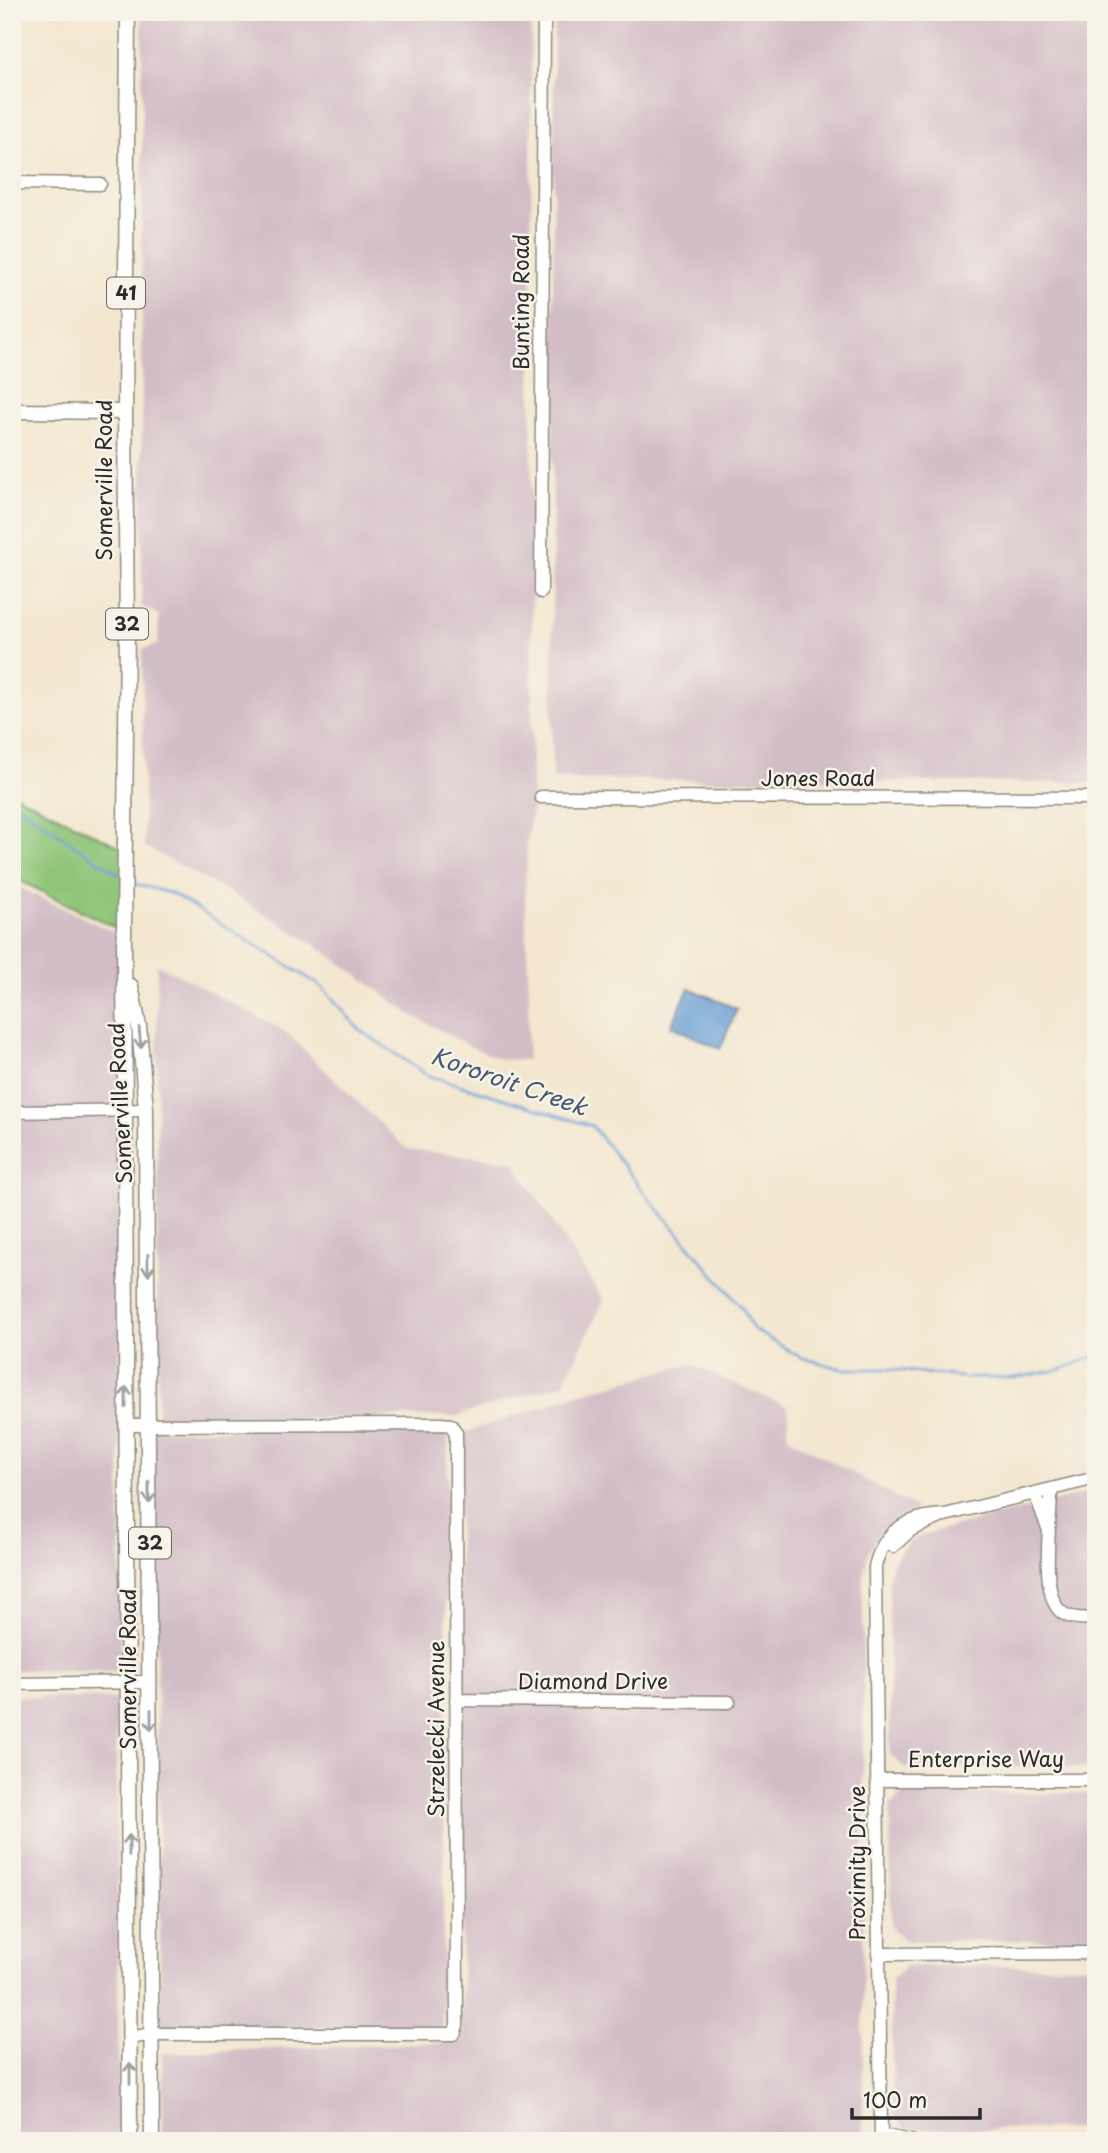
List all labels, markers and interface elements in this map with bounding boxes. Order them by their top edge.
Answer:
street label: Bunting Road [504,234,536,370]
road number: 41 [107,278,145,308]
street label: Somerville Road [87,399,119,561]
road number: 32 [106,608,148,639]
street label: Jones Road [761,761,875,793]
street label: Somerville Road [99,1022,139,1184]
one-way arrow [134,1026,147,1049]
water label: Kororoit Creek [427,1037,593,1124]
one-way arrow [141,1254,155,1277]
one-way arrow [119,1386,133,1409]
one-way arrow [142,1481,156,1504]
road number: 32 [129,1527,171,1558]
street label: Somerville Road [111,1588,143,1750]
street label: Strzelecki Avenue [419,1640,451,1818]
street label: Diamond Drive [518,1664,668,1696]
one-way arrow [144,1709,158,1732]
street label: Enterprise Way [908,1742,1064,1774]
street label: Proximity Drive [840,1786,872,1940]
one-way arrow [122,1834,136,1857]
one-way arrow [123,2061,137,2084]
scale bar [852,2076,980,2120]
text: 100 m [863,2083,927,2115]

